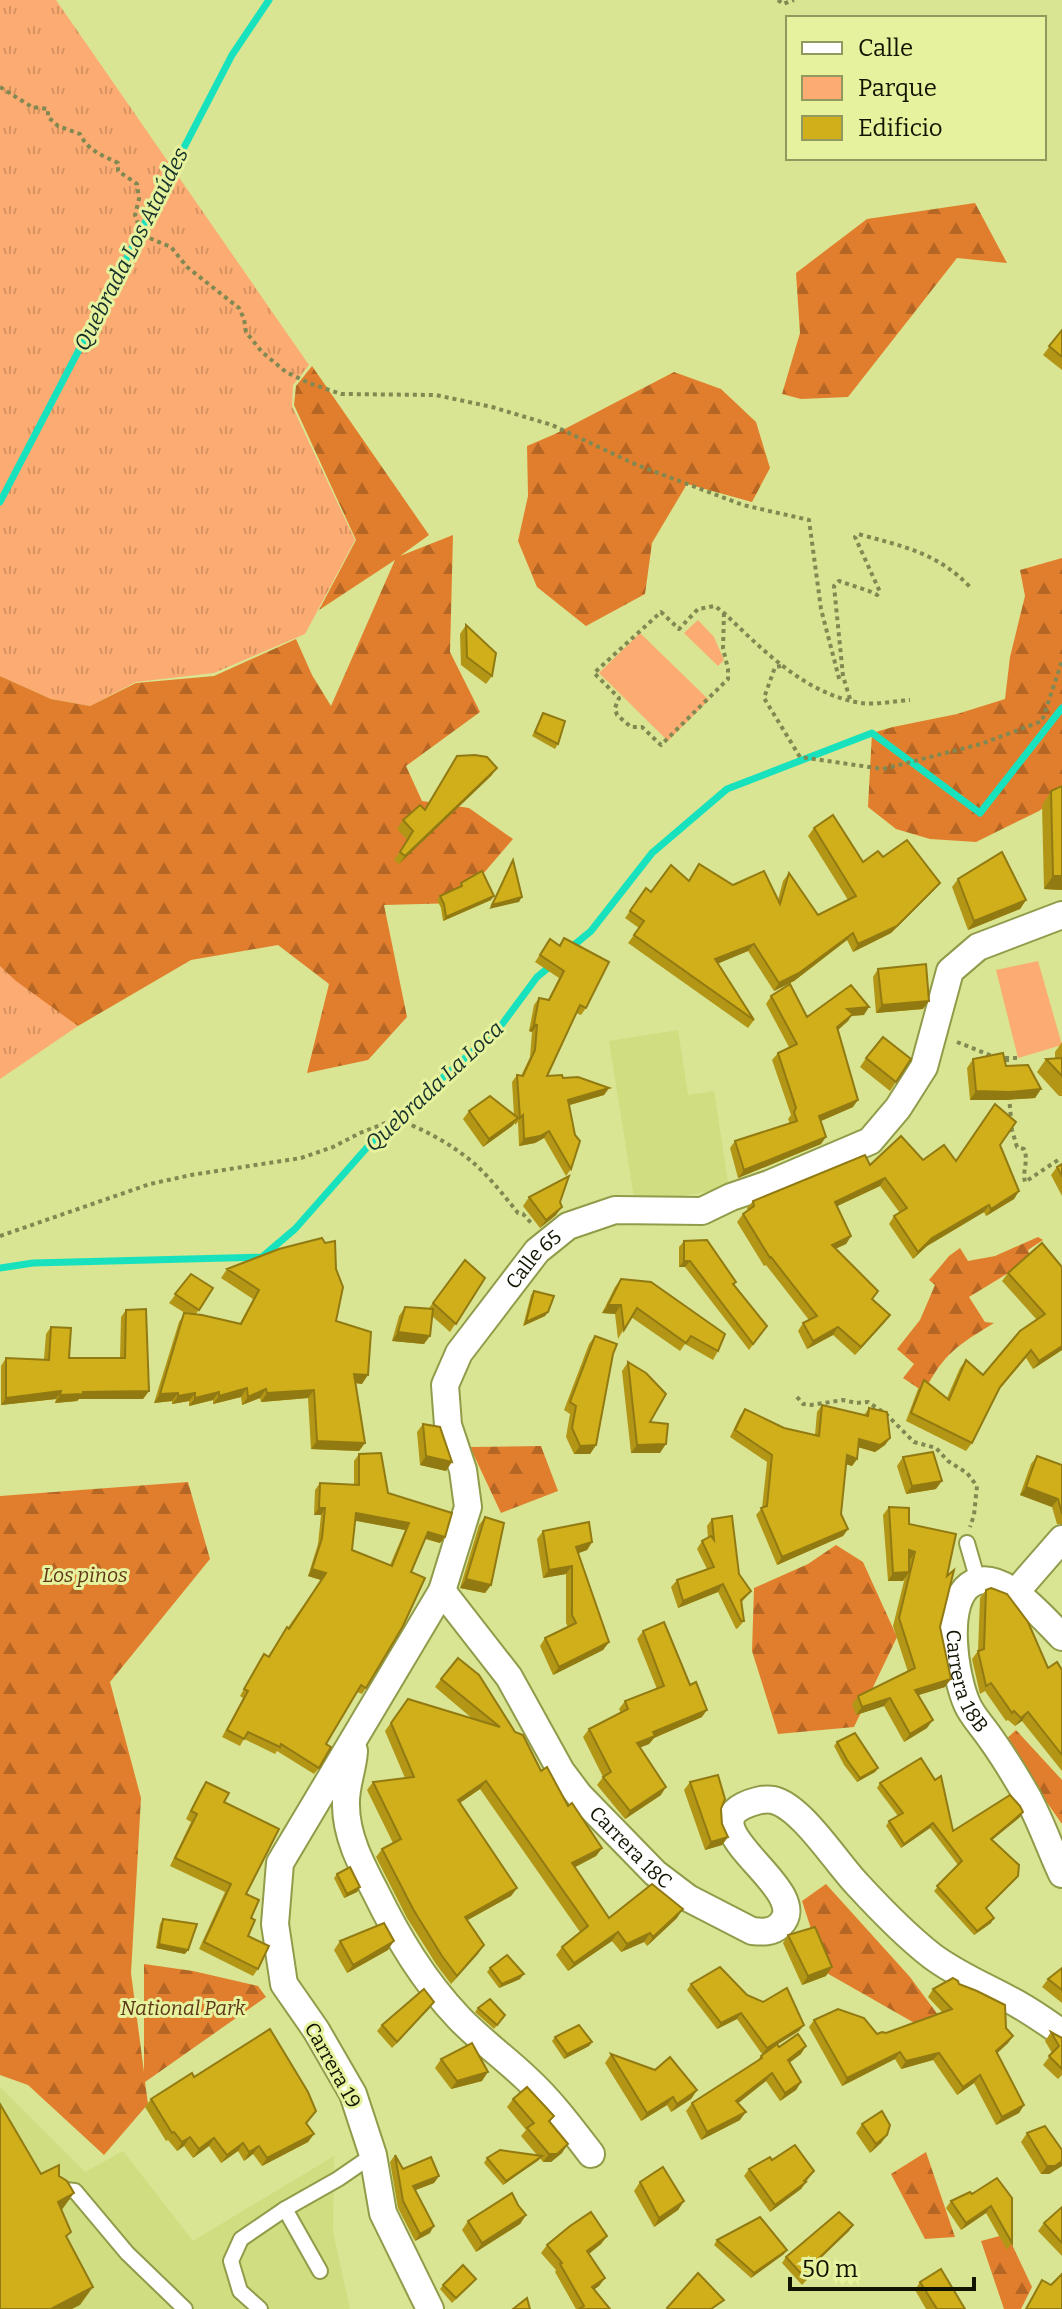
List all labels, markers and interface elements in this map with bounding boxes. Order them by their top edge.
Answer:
legend [786,16,1046,160]
text: Calle [858,34,913,62]
text: Parque [858,74,937,102]
text: Edificio [858,114,943,142]
water label: Quebrada Los Ataúdes [68,143,194,355]
water label: Quebrada La Loca [359,1015,509,1157]
street label: Calle 65 [500,1224,566,1294]
park label: Los pinos [42,1563,128,1587]
street label: Carrera 18B [942,1629,994,1737]
street label: Carrera 18C [584,1801,677,1894]
park label: National Park [120,1996,246,2020]
street label: Carrera 19 [300,2018,366,2112]
scale bar [790,2241,974,2291]
text: 50 m [802,2255,858,2283]

